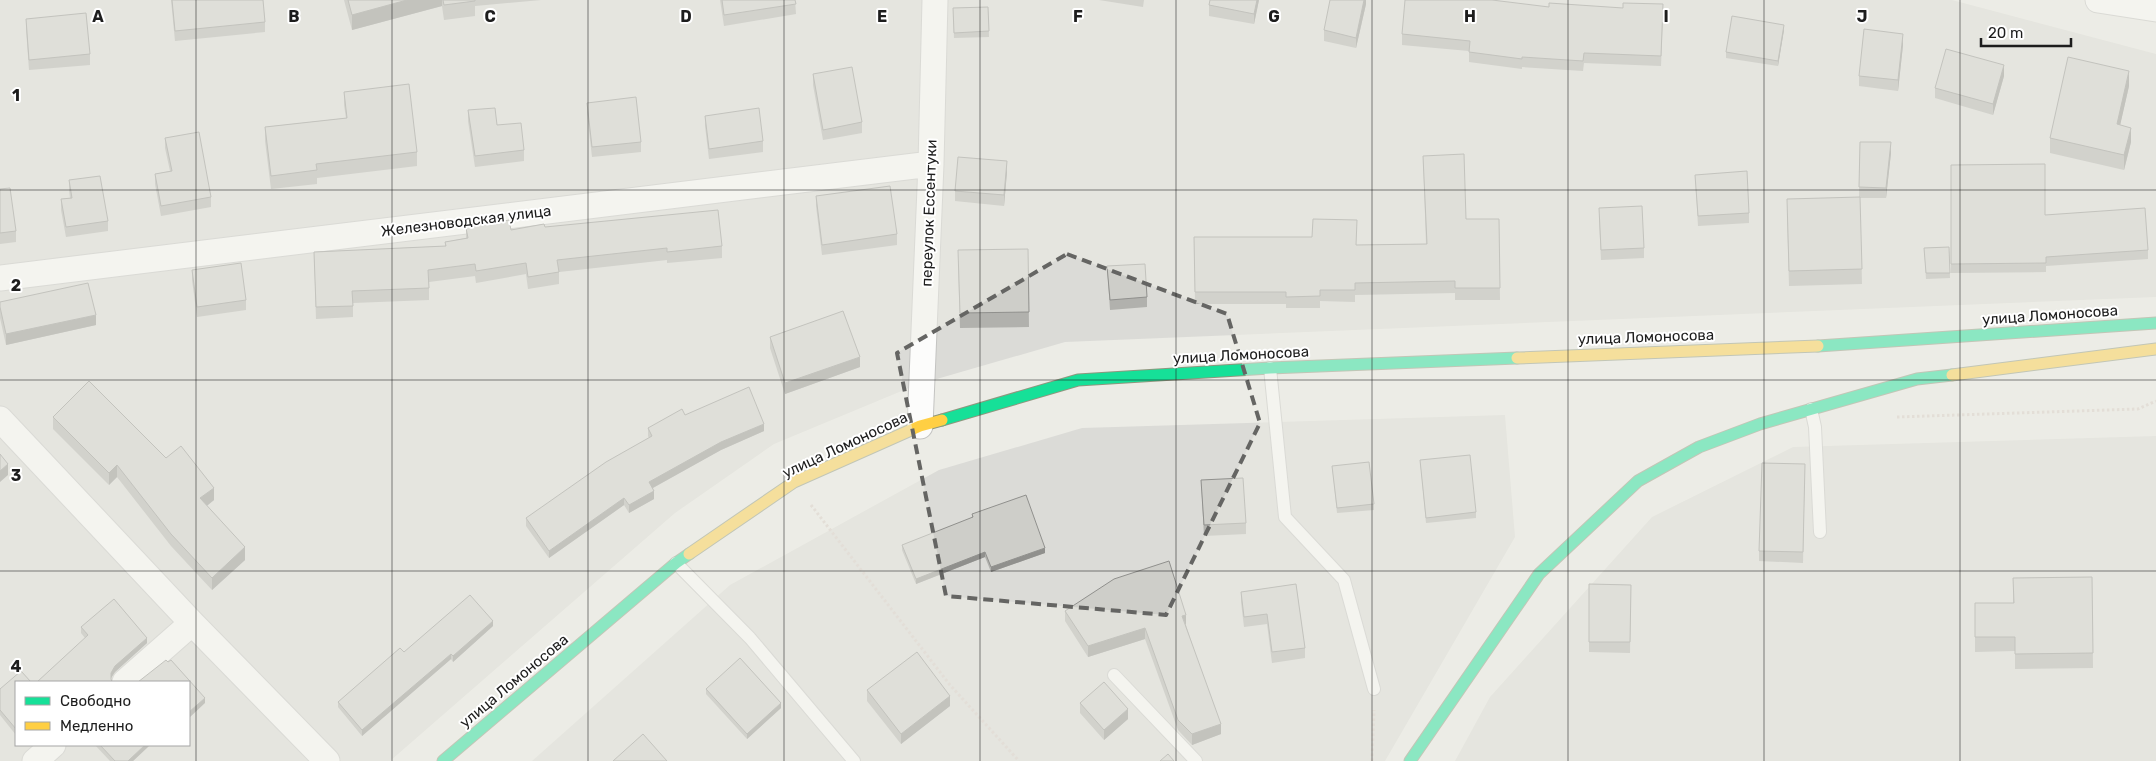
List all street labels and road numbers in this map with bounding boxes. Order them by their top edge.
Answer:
street label: переулок Ессентуки [917,139,941,287]
street label: Железноводская улица [380,202,552,240]
street label: улица Ломоносова [1981,301,2119,329]
street label: улица Ломоносова [1578,326,1714,348]
street label: улица Ломоносова [1173,342,1309,368]
street label: улица Ломоносова [779,408,911,482]
street label: улица Ломоносова [456,630,572,732]

